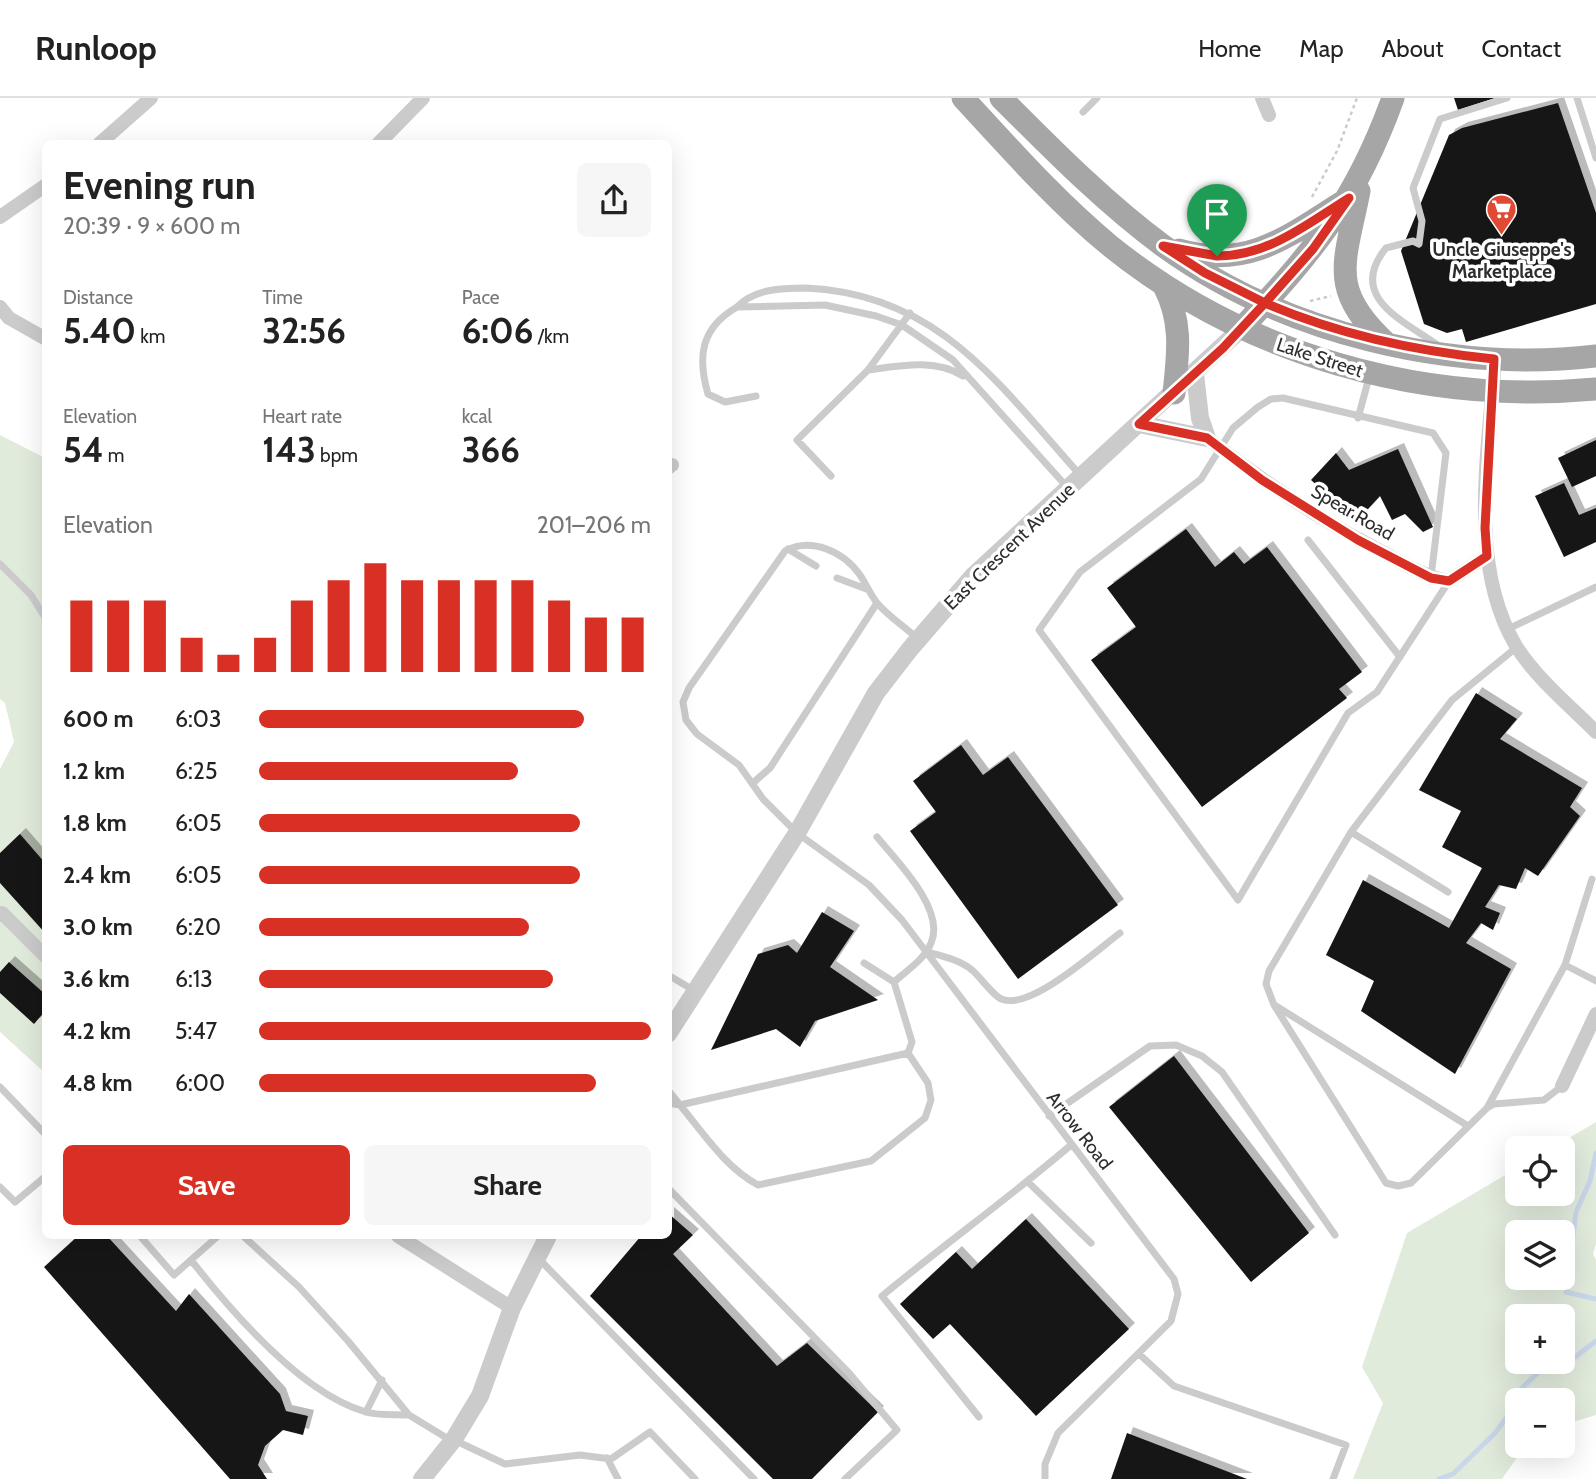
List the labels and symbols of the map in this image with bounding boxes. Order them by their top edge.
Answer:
pin [1187,184,1247,256]
supermarket icon: Uncle Giuseppe's Marketplace [1485,193,1519,237]
place label: Uncle Giuseppe's Marketplace [1432,238,1572,283]
street label: Lake Street [1274,333,1367,382]
street label: East Crescent Avenue [939,478,1080,615]
street label: Spear Road [1307,479,1398,545]
street label: Arrow Road [1042,1087,1117,1174]

